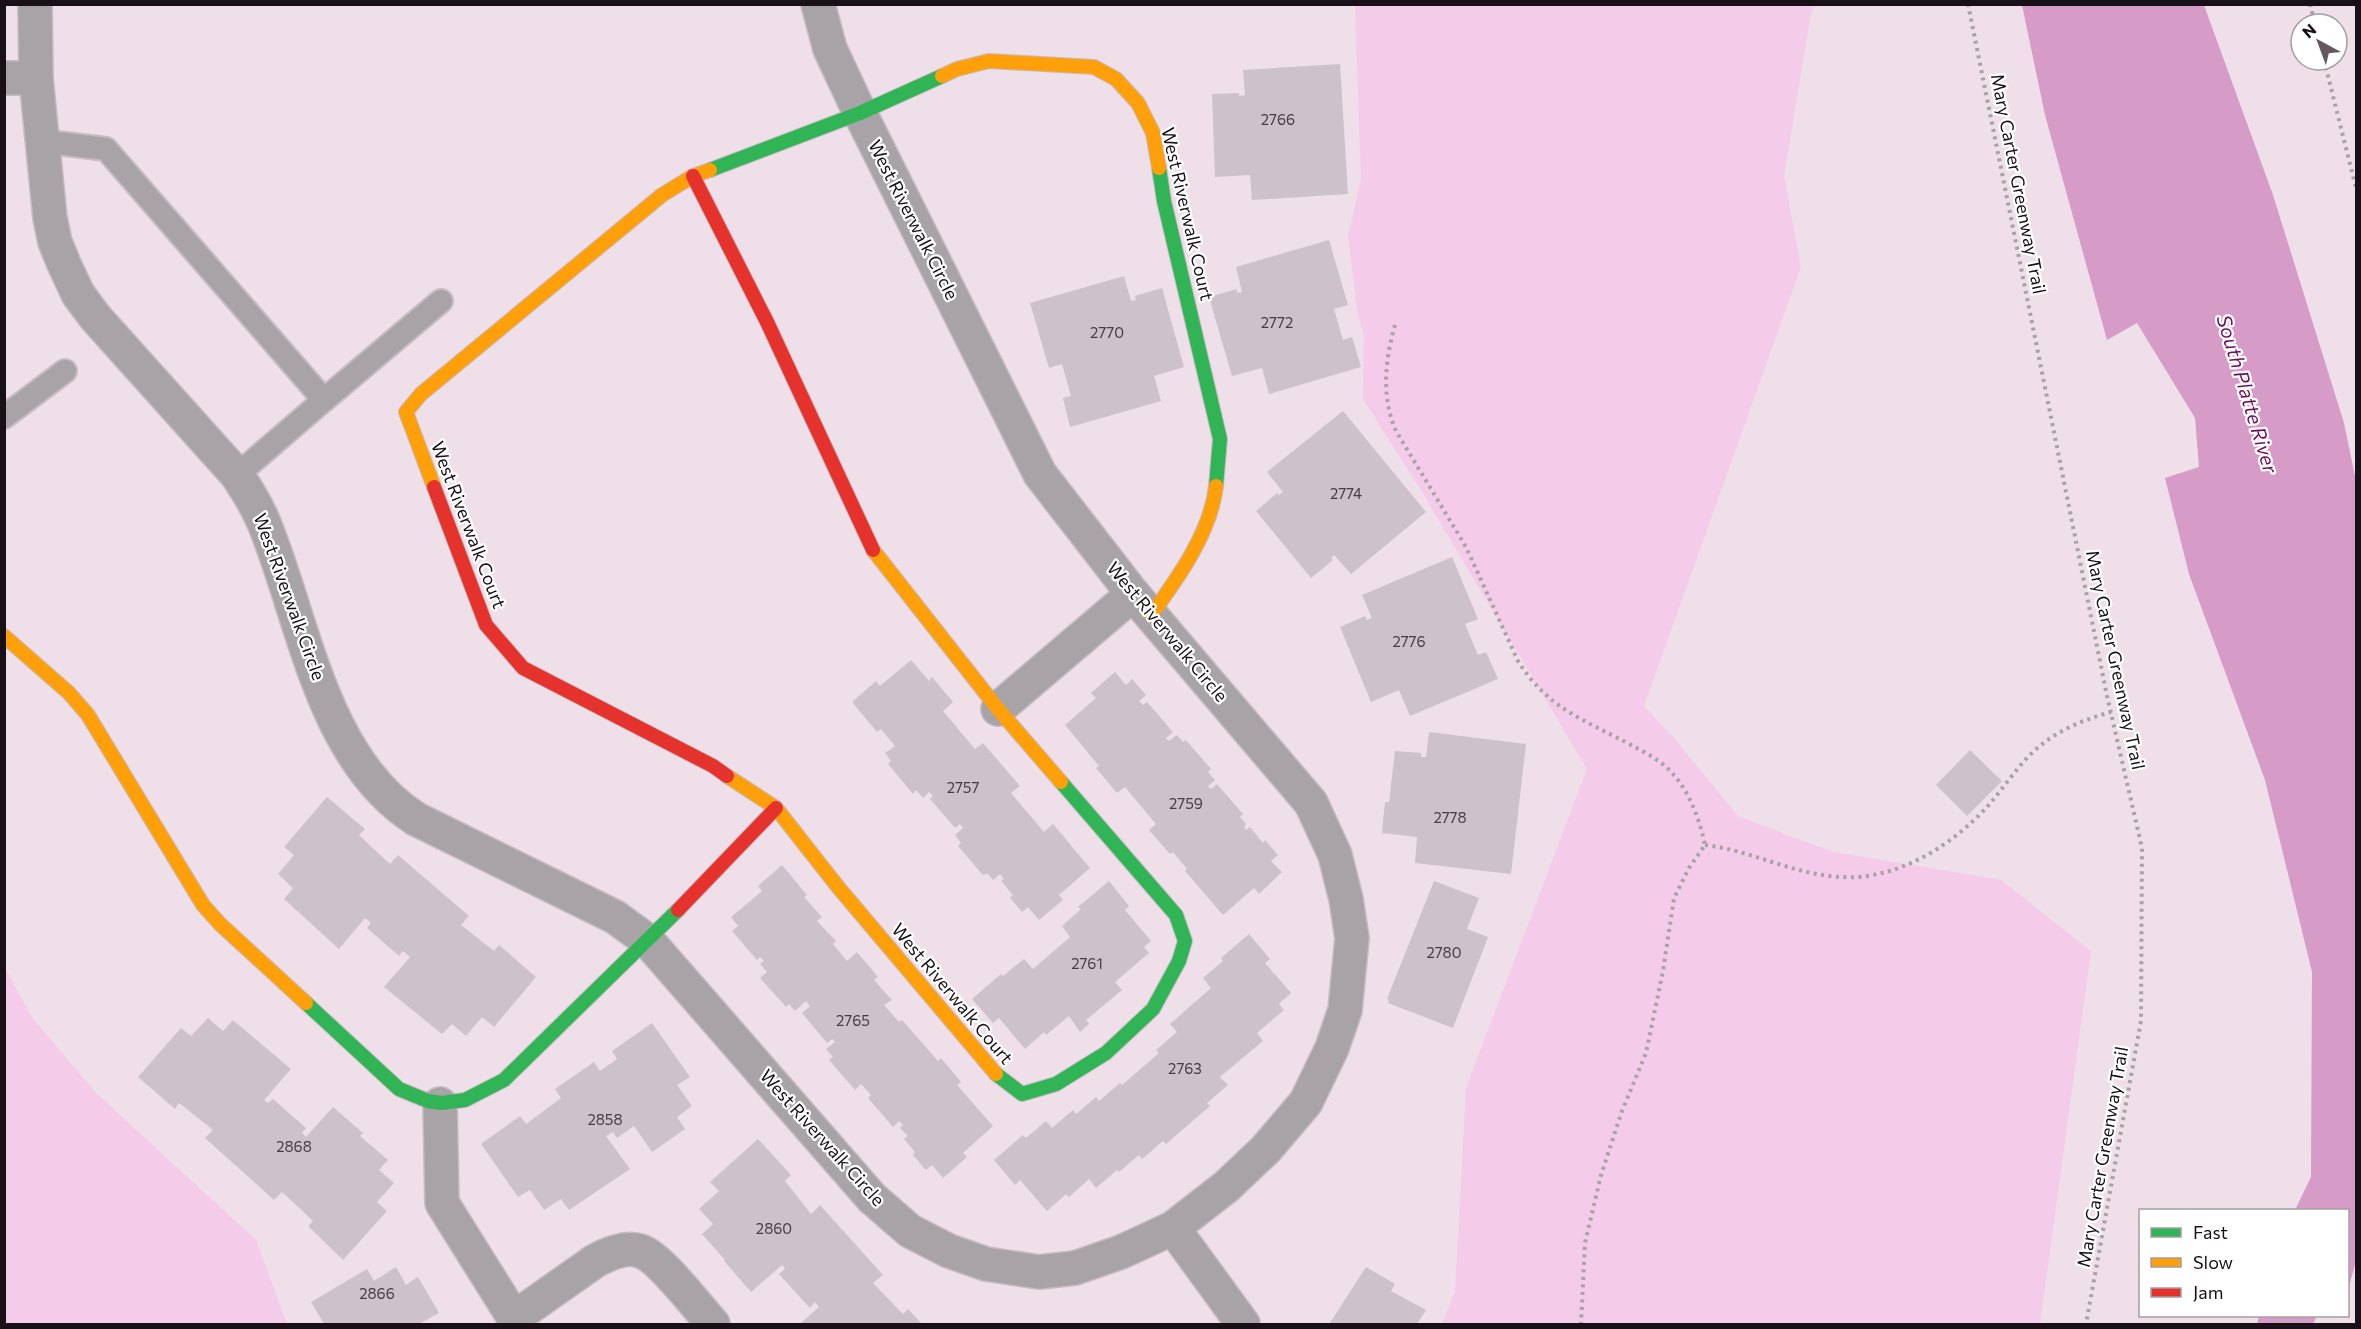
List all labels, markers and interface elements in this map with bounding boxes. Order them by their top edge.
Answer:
north arrow [2289,12,2349,72]
text: N [2298,19,2320,41]
street label: Mary Carter Greenway Trail [1987,72,2051,296]
house number: 2766 [1261,110,1295,128]
street label: West Riverwalk Court [1157,125,1219,302]
street label: West Riverwalk Circle [864,136,964,303]
water label: South Platte River [2212,312,2284,477]
house number: 2772 [1261,313,1293,331]
house number: 2770 [1090,323,1124,341]
street label: West Riverwalk Court [427,438,511,611]
house number: 2774 [1330,484,1362,502]
street label: West Riverwalk Circle [249,510,330,683]
street label: Mary Carter Greenway Trail [2082,548,2150,772]
street label: West Riverwalk Circle [1103,557,1233,706]
house number: 2776 [1392,632,1426,650]
house number: 2757 [947,778,979,796]
house number: 2759 [1169,794,1203,812]
house number: 2778 [1433,808,1467,826]
street label: West Riverwalk Court [887,918,1018,1068]
house number: 2780 [1426,943,1462,961]
house number: 2761 [1071,954,1103,972]
house number: 2765 [836,1011,870,1029]
street label: Mary Carter Greenway Trail [2072,1045,2132,1269]
house number: 2763 [1168,1059,1202,1077]
street label: West Riverwalk Circle [756,1065,890,1210]
house number: 2858 [587,1110,623,1128]
house number: 2868 [276,1137,312,1155]
legend [2139,1209,2349,1317]
house number: 2860 [756,1219,792,1237]
text: Fast [2193,1221,2228,1243]
text: Slow [2193,1251,2233,1273]
text: Jam [2193,1281,2223,1303]
house number: 2866 [359,1284,395,1302]

